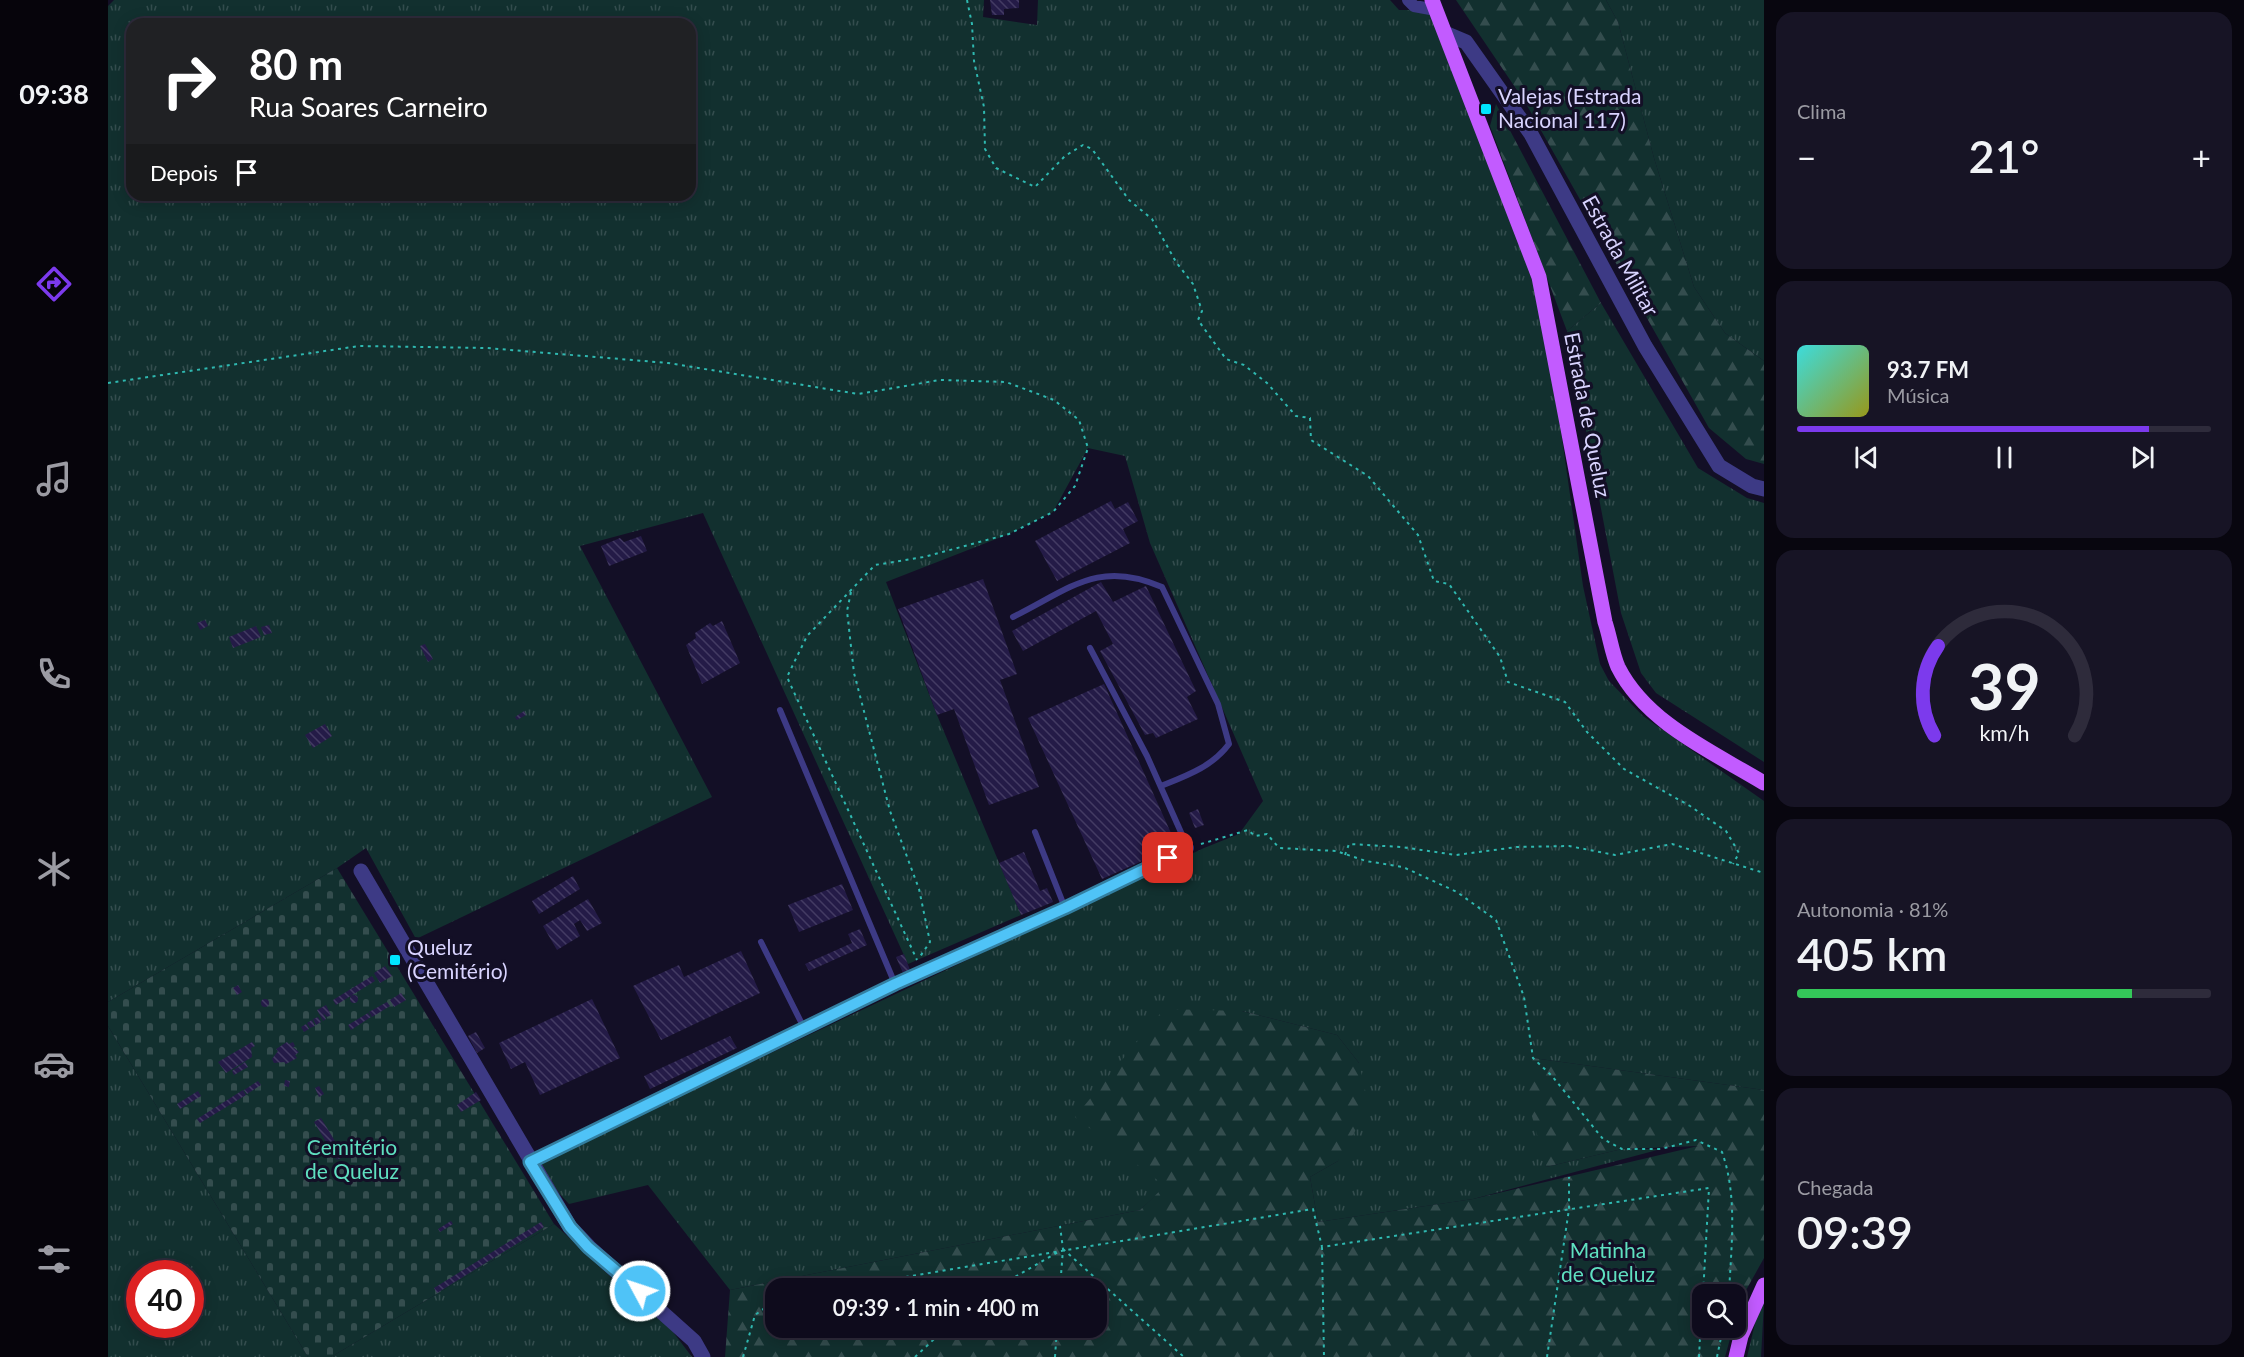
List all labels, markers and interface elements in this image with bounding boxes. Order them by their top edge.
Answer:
text: 80 m [249,39,343,89]
icon: right [150,42,228,120]
text: 09:38 [19,77,89,110]
place label: Valejas (Estrada Nacional 117) [1498,83,1641,132]
text: Rua Soares Carneiro [249,90,488,123]
text: Clima [1797,99,1846,123]
marker: Valejas (Estrada Nacional 117) [1479,102,1493,116]
text: 21° [1969,129,2039,183]
text: − [1797,137,1816,177]
text: + [2192,137,2211,177]
icon: arrive [230,156,263,189]
text: Depois [150,159,218,186]
street label: Estrada Militar [1578,191,1665,320]
icon: directions [33,263,75,305]
street label: Estrada de Queluz [1560,330,1617,500]
text: 93.7 FM [1887,356,1969,383]
text: Música [1887,383,1950,407]
icon: previous [1850,441,1883,474]
icon: pause [1988,441,2021,474]
icon: next [2126,441,2159,474]
icon: music [33,458,75,500]
text: 39 [1968,648,2040,723]
icon: phone [33,653,75,695]
text: km/h [1979,720,2029,746]
pin [1142,832,1193,883]
icon: arrive [1151,841,1184,874]
icon: climate [33,848,75,890]
text: Autonomia · 81% [1797,897,1948,921]
text: 405 km [1797,927,1947,981]
place label: Queluz (Cemitério) [407,934,508,983]
marker: Queluz (Cemitério) [388,953,402,967]
icon: car [33,1043,75,1085]
park label: Cemitério de Queluz [305,1134,399,1183]
text: Chegada [1797,1175,1874,1199]
text: 09:39 [1797,1205,1913,1259]
park label: Matinha de Queluz [1561,1237,1655,1286]
icon: filters [33,1238,75,1280]
position arrow [608,1259,672,1323]
speed limit sign: 40 [126,1260,204,1338]
map controls [1692,1284,1746,1338]
button: search [1692,1284,1746,1338]
text: 09:39 · 1 min · 400 m [833,1294,1039,1321]

